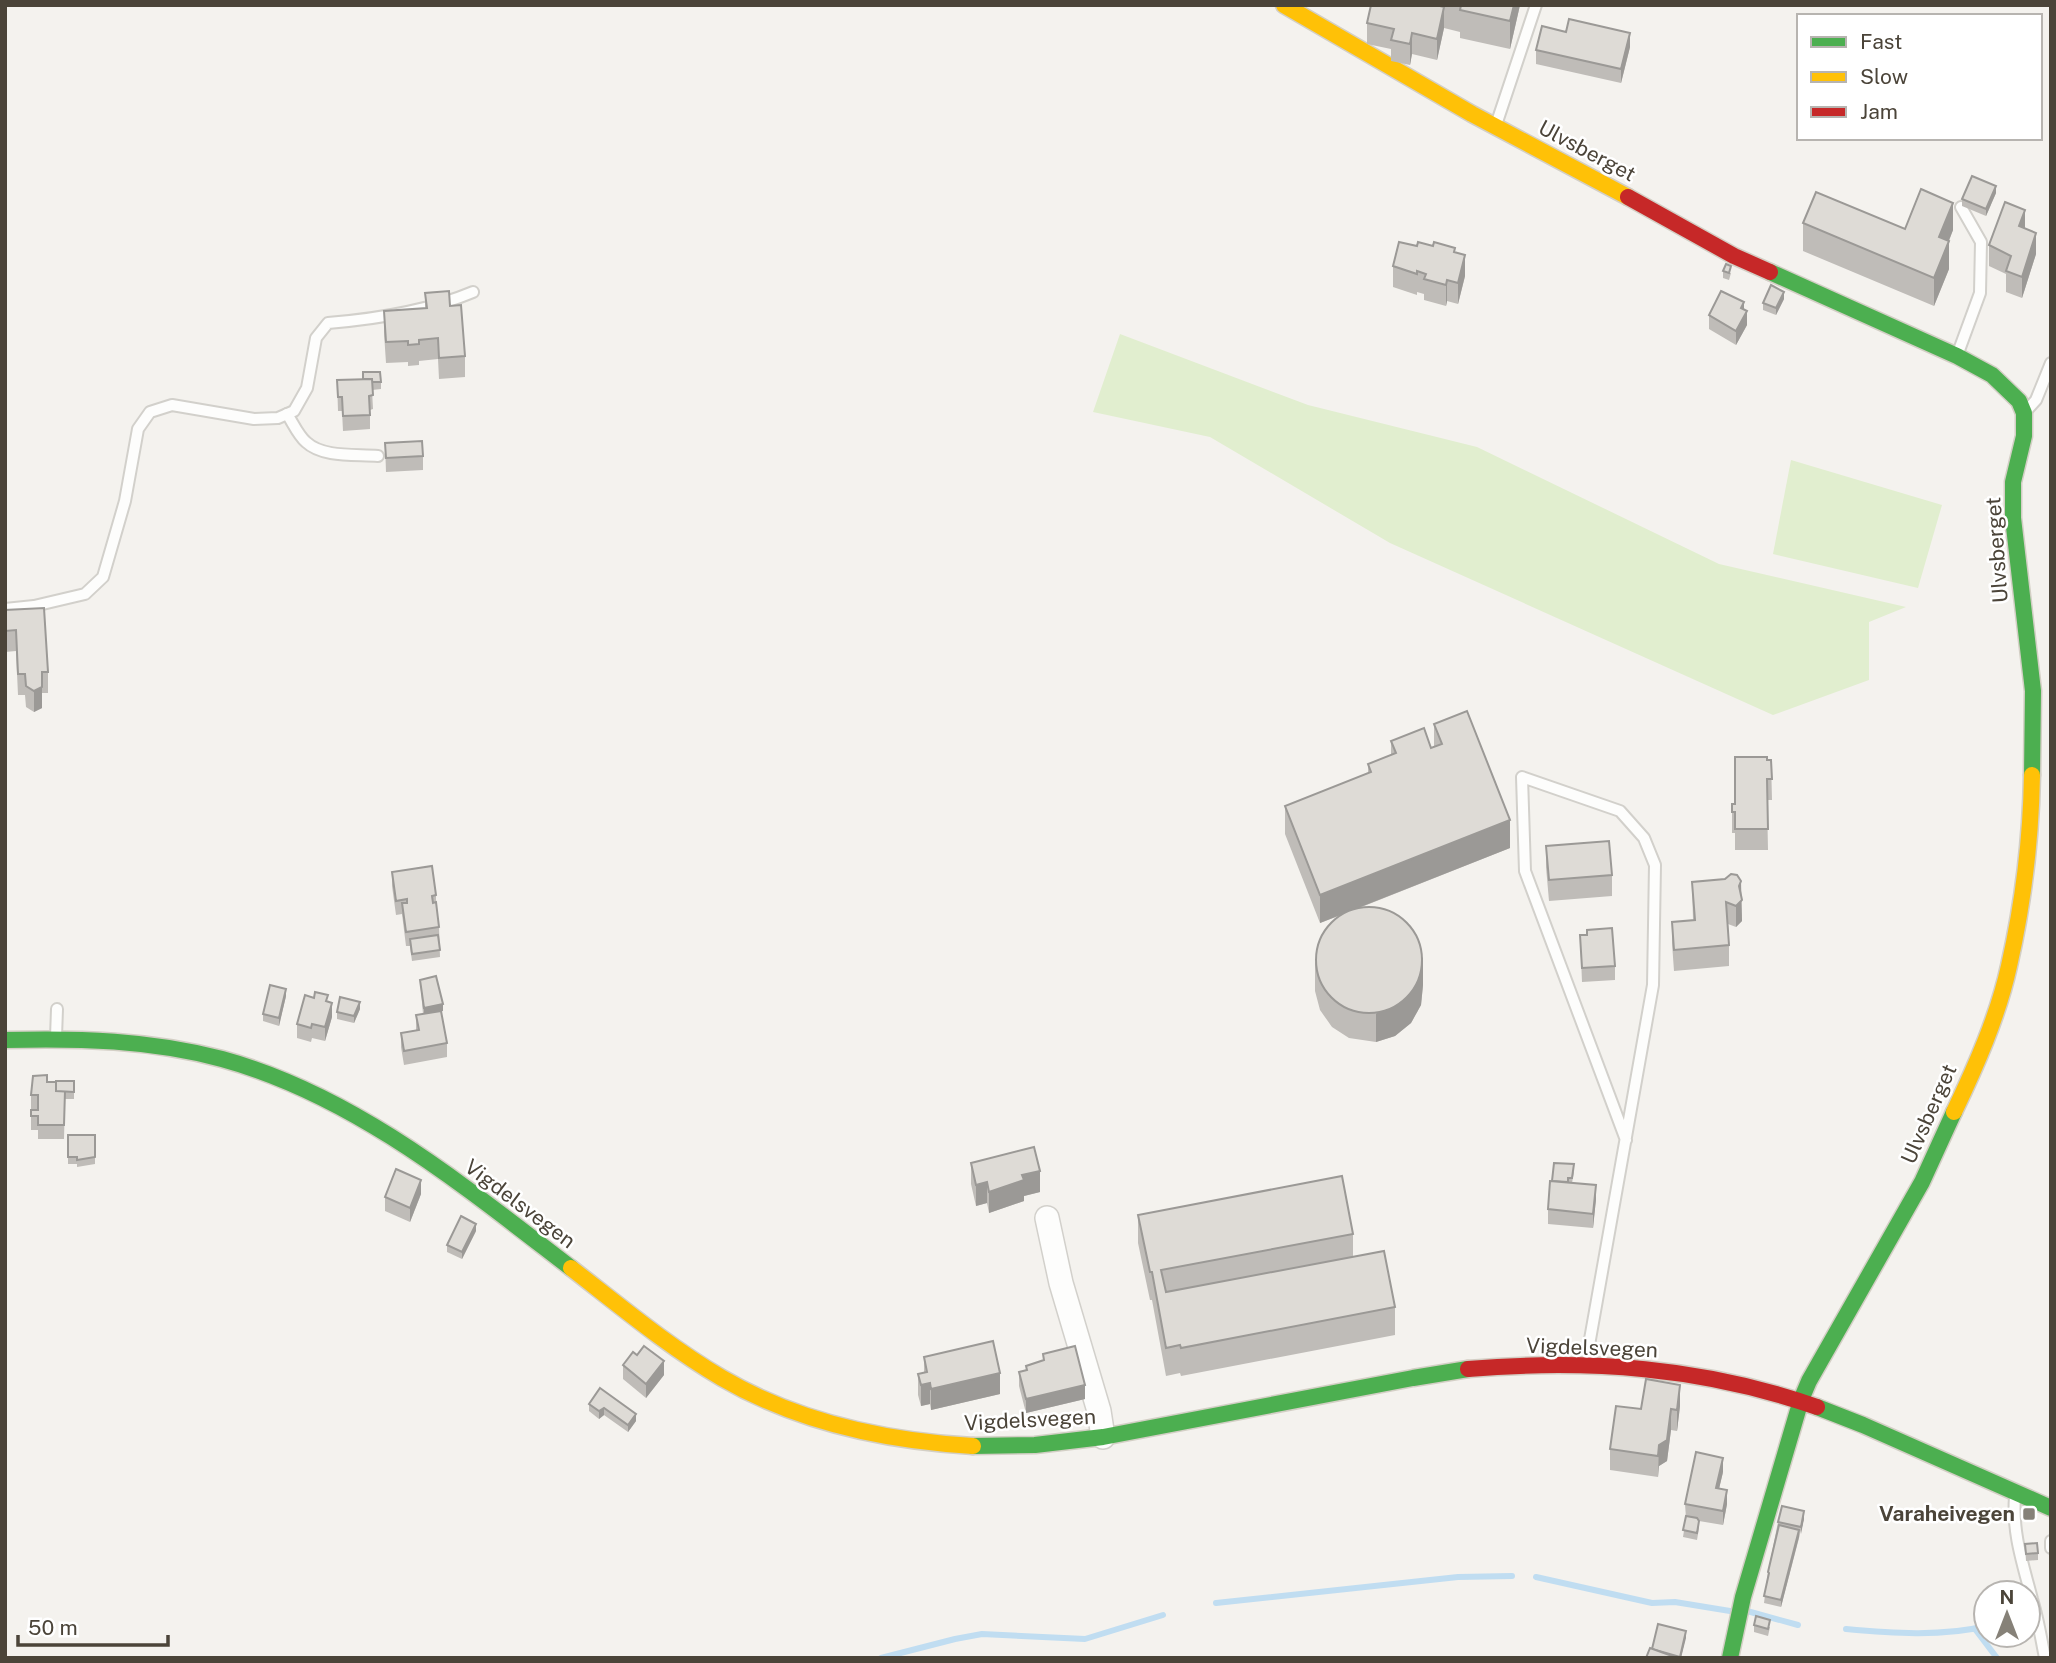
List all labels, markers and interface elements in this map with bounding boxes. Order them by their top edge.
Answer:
legend [1797,14,2042,140]
text: Fast [1860,29,1902,54]
text: Slow [1860,64,1908,89]
text: Jam [1860,99,1898,124]
street label: Ulvsberget [1534,115,1640,187]
street label: Ulvsberget [1980,496,2013,604]
street label: Ulvsberget [1896,1060,1962,1167]
street label: Vigdelsvegen [460,1154,581,1253]
street label: Vigdelsvegen [1526,1333,1658,1362]
street label: Vigdelsvegen [963,1404,1097,1435]
place label: Varaheivegen [1879,1501,2015,1526]
marker: Varaheivegen [2021,1506,2037,1522]
north arrow [1972,1579,2042,1649]
text: N [2000,1586,2014,1608]
scale bar [18,1604,168,1648]
text: 50 m [28,1615,78,1640]

